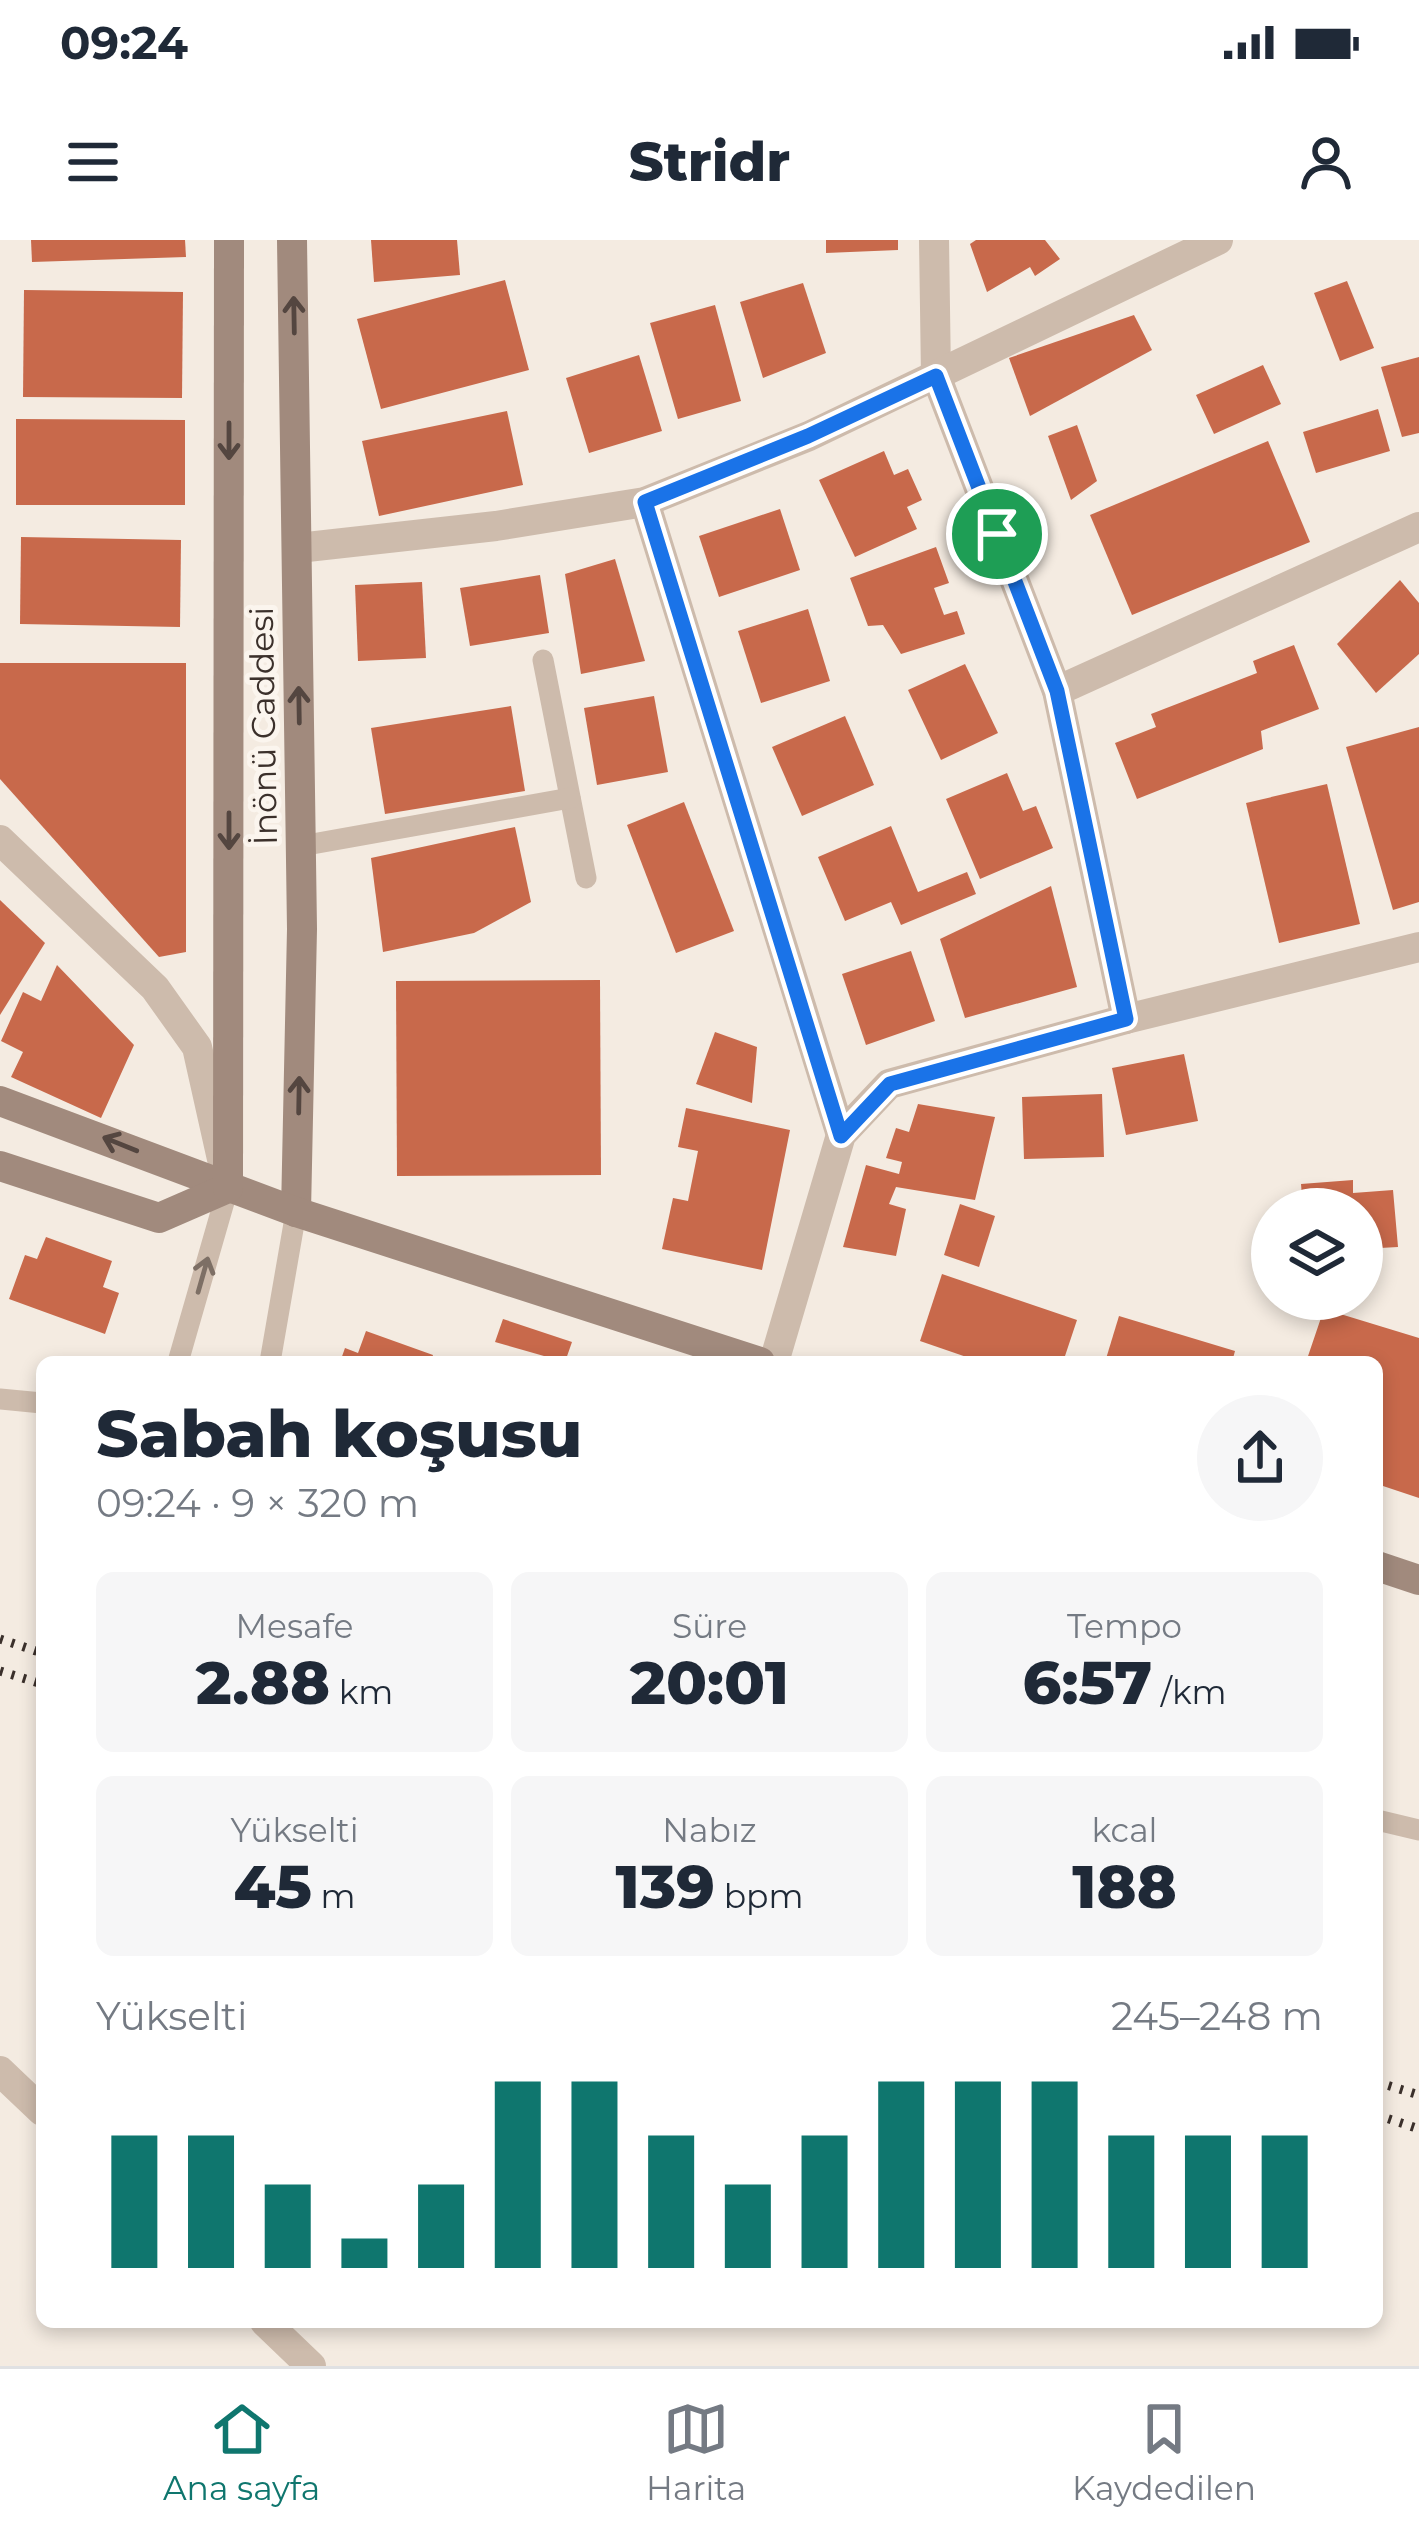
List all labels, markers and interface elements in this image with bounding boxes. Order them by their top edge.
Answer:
text: 09:24 [60,15,188,70]
icon: menu [60,129,126,195]
text: Stridr [629,129,790,195]
icon: person [1293,129,1359,195]
one-way arrow [282,296,305,335]
one-way arrow [218,421,240,460]
pin [946,483,1048,585]
icon: arrive [964,501,1030,567]
street label: İnönü Caddesi [241,606,285,846]
one-way arrow [288,686,310,725]
one-way arrow [218,811,240,850]
one-way arrow [287,1076,310,1115]
one-way arrow [102,1132,139,1153]
map controls [1251,1188,1383,1320]
button: layers [1251,1188,1383,1320]
one-way arrow [193,1257,215,1295]
text: Sabah koşusu [96,1393,582,1474]
button: share [1197,1395,1323,1521]
text: 09:24 · 9 × 320 m [96,1479,419,1527]
text: Mesafe [236,1606,353,1646]
text: Süre [672,1606,747,1646]
text: Tempo [1067,1606,1182,1646]
text: 2.88 [196,1646,330,1719]
text: 20:01 [630,1646,789,1719]
text: 6:57 [1023,1646,1152,1719]
text: km [330,1672,393,1712]
text: /km [1152,1672,1226,1712]
text: Yükselti [230,1810,359,1850]
text: Nabız [662,1810,757,1850]
text: kcal [1092,1810,1157,1850]
text: 45 [233,1850,312,1923]
text: 139 [616,1850,715,1923]
text: 188 [1072,1850,1177,1923]
text: m [312,1876,356,1916]
text: bpm [715,1876,803,1916]
text: Yükselti [96,1992,247,2040]
text: 245–248 m [1111,1992,1323,2040]
tab: Ana sayfa [163,2396,320,2508]
tab: Harita [646,2396,746,2508]
tab: Kaydedilen [1072,2396,1256,2508]

